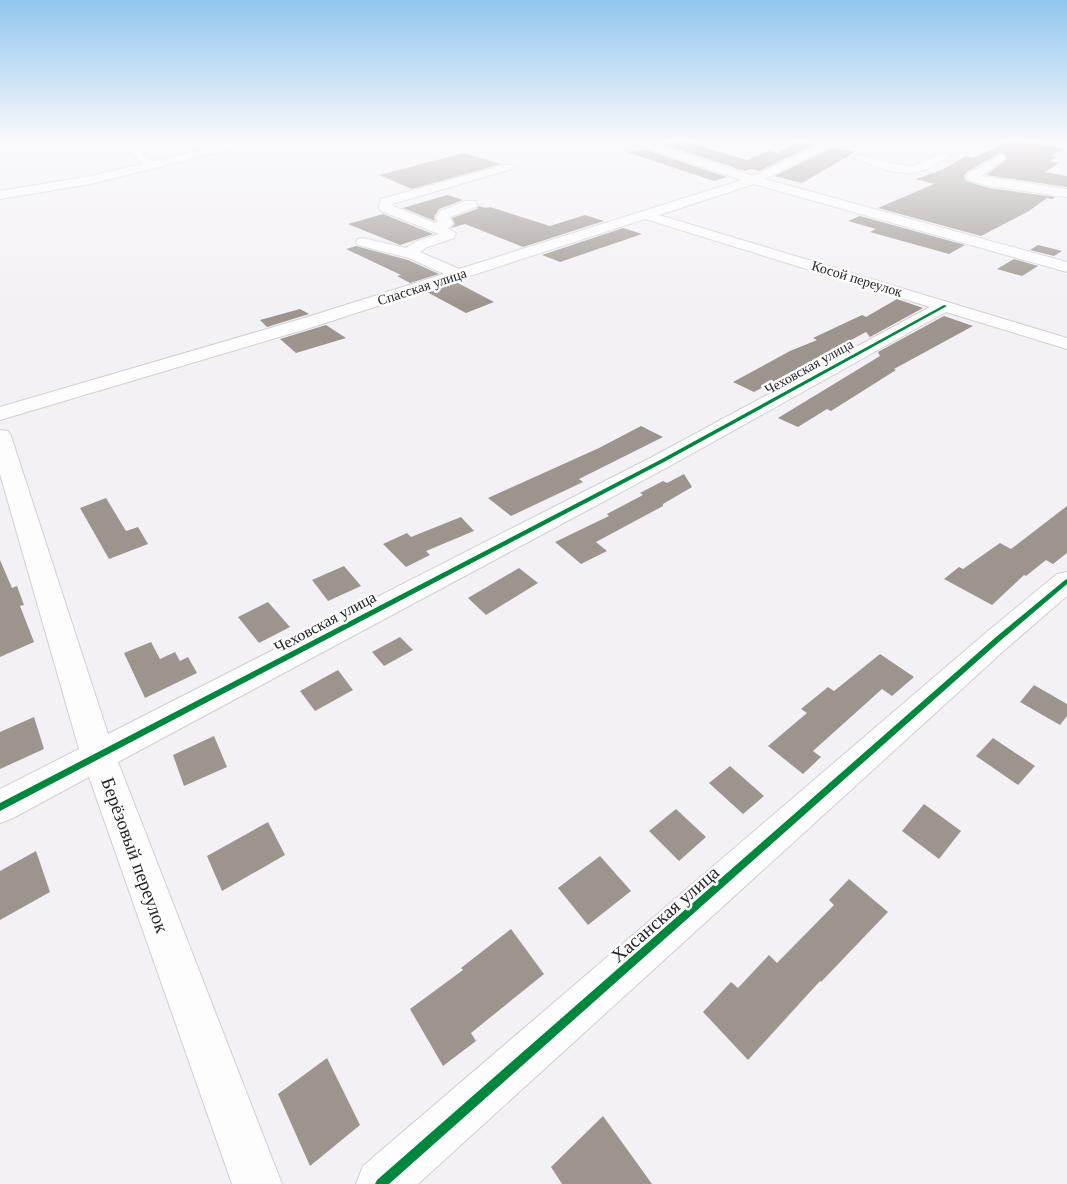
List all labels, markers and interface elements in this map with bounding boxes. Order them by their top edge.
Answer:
street label: Косой переулок [810,258,904,300]
street label: Спасская улица [376,265,469,308]
street label: Чеховская улица [762,336,856,397]
street label: Чеховская улица [271,588,379,657]
street label: Берёзовый переулок [97,774,173,936]
street label: Хасанская улица [607,861,723,966]

